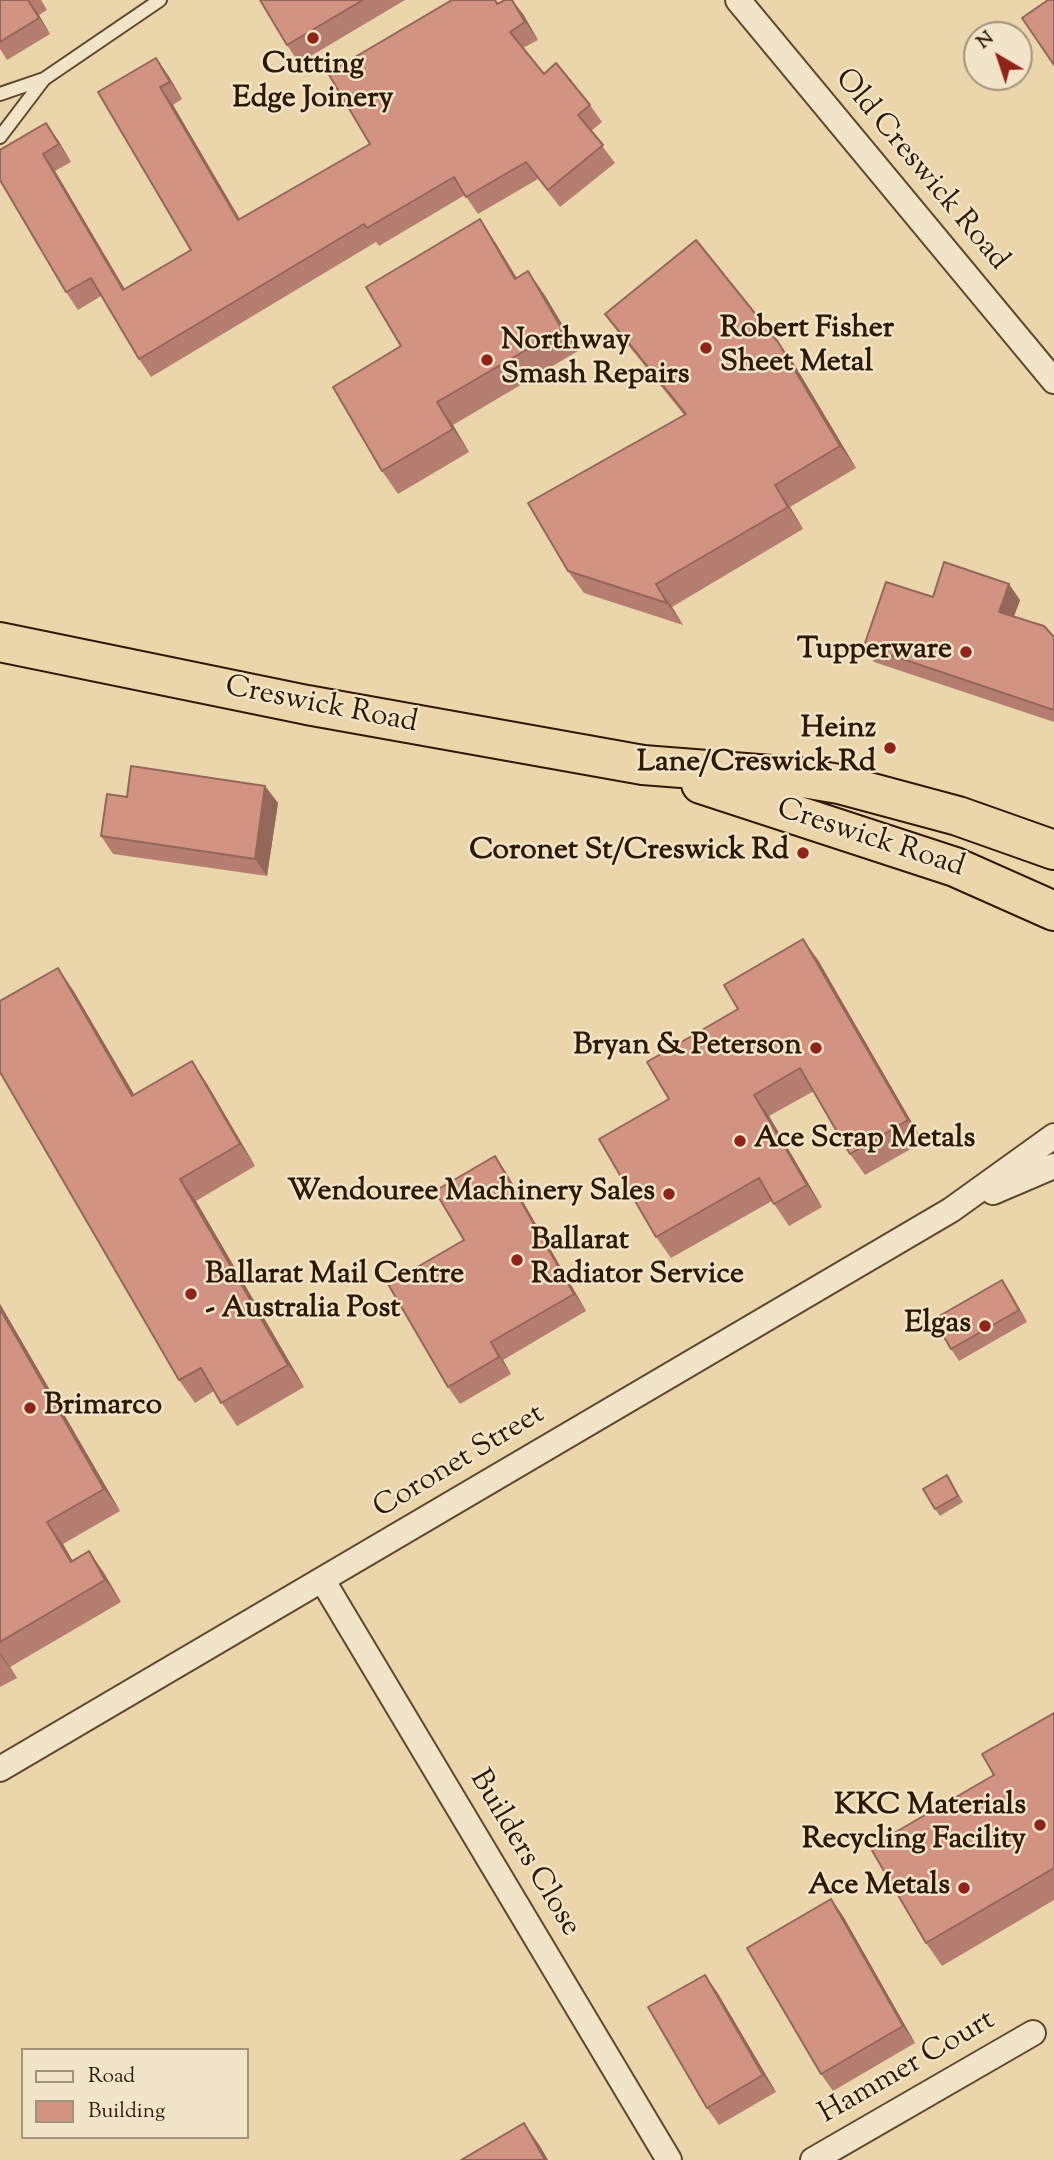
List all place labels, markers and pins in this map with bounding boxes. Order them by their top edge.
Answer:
marker: Cutting Edge Joinery [305,30,321,46]
place label: Cutting Edge Joinery [233,49,393,119]
place label: Robert Fisher Sheet Metal [720,313,894,384]
place label: Northway Smash Repairs [501,325,690,396]
marker: Robert Fisher Sheet Metal [698,340,714,356]
marker: Northway Smash Repairs [479,352,495,368]
place label: Tupperware [797,634,952,670]
marker: Tupperware [958,644,974,660]
place label: Heinz Lane/Creswick Rd [637,713,876,784]
marker: Heinz Lane/Creswick Rd [882,740,898,756]
place label: Coronet St/Creswick Rd [469,835,789,871]
marker: Coronet St/Creswick Rd [795,845,811,861]
place label: Bryan & Peterson [573,1030,802,1066]
marker: Bryan & Peterson [808,1040,824,1056]
place label: Ace Scrap Metals [754,1123,975,1159]
marker: Ace Scrap Metals [732,1133,748,1149]
place label: Wendouree Machinery Sales [287,1176,655,1212]
marker: Wendouree Machinery Sales [661,1186,677,1202]
place label: Ballarat Radiator Service [531,1225,744,1296]
marker: Ballarat Radiator Service [509,1252,525,1268]
place label: Ballarat Mail Centre - Australia Post [205,1259,464,1330]
marker: Ballarat Mail Centre - Australia Post [183,1286,199,1302]
place label: Elgas [905,1308,971,1344]
marker: Elgas [977,1318,993,1334]
place label: Brimarco [44,1390,162,1426]
marker: Brimarco [22,1400,38,1416]
place label: KKC Materials Recycling Facility [802,1790,1026,1860]
marker: KKC Materials Recycling Facility [1032,1817,1048,1833]
place label: Ace Metals [808,1870,950,1906]
marker: Ace Metals [956,1880,972,1896]

